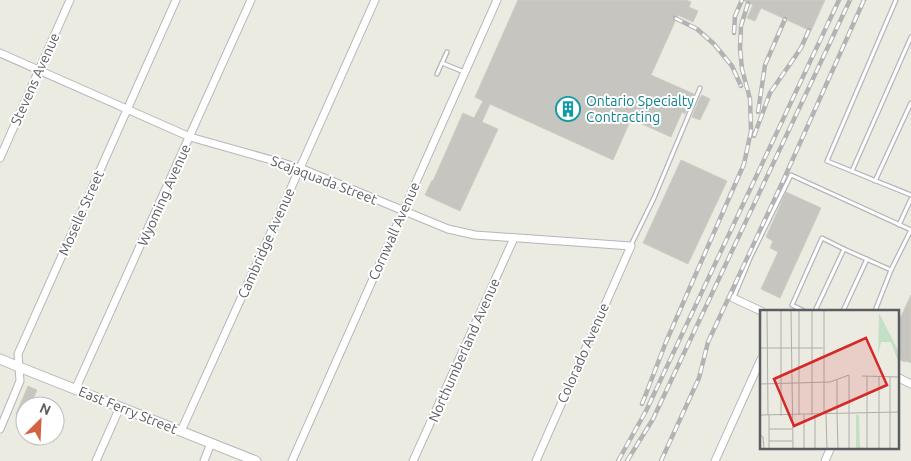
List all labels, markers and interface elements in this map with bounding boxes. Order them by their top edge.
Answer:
street label: Stevens Avenue [7,30,63,128]
place label: Ontario Specialty Contracting [586,93,694,125]
building icon: Ontario Specialty Contracting [555,96,581,122]
street label: Wyoming Avenue [134,142,194,248]
street label: Scajaquada Street [269,152,380,208]
street label: Moselle Street [55,167,107,258]
street label: Cornwall Avenue [365,179,423,283]
street label: Cambridge Avenue [234,185,298,301]
street label: Northumberland Avenue [425,276,503,424]
street label: Colorado Avenue [554,300,612,406]
inset map [760,310,898,448]
street label: East Ferry Street [76,383,180,437]
north arrow [15,396,65,446]
text: N [37,400,53,419]

